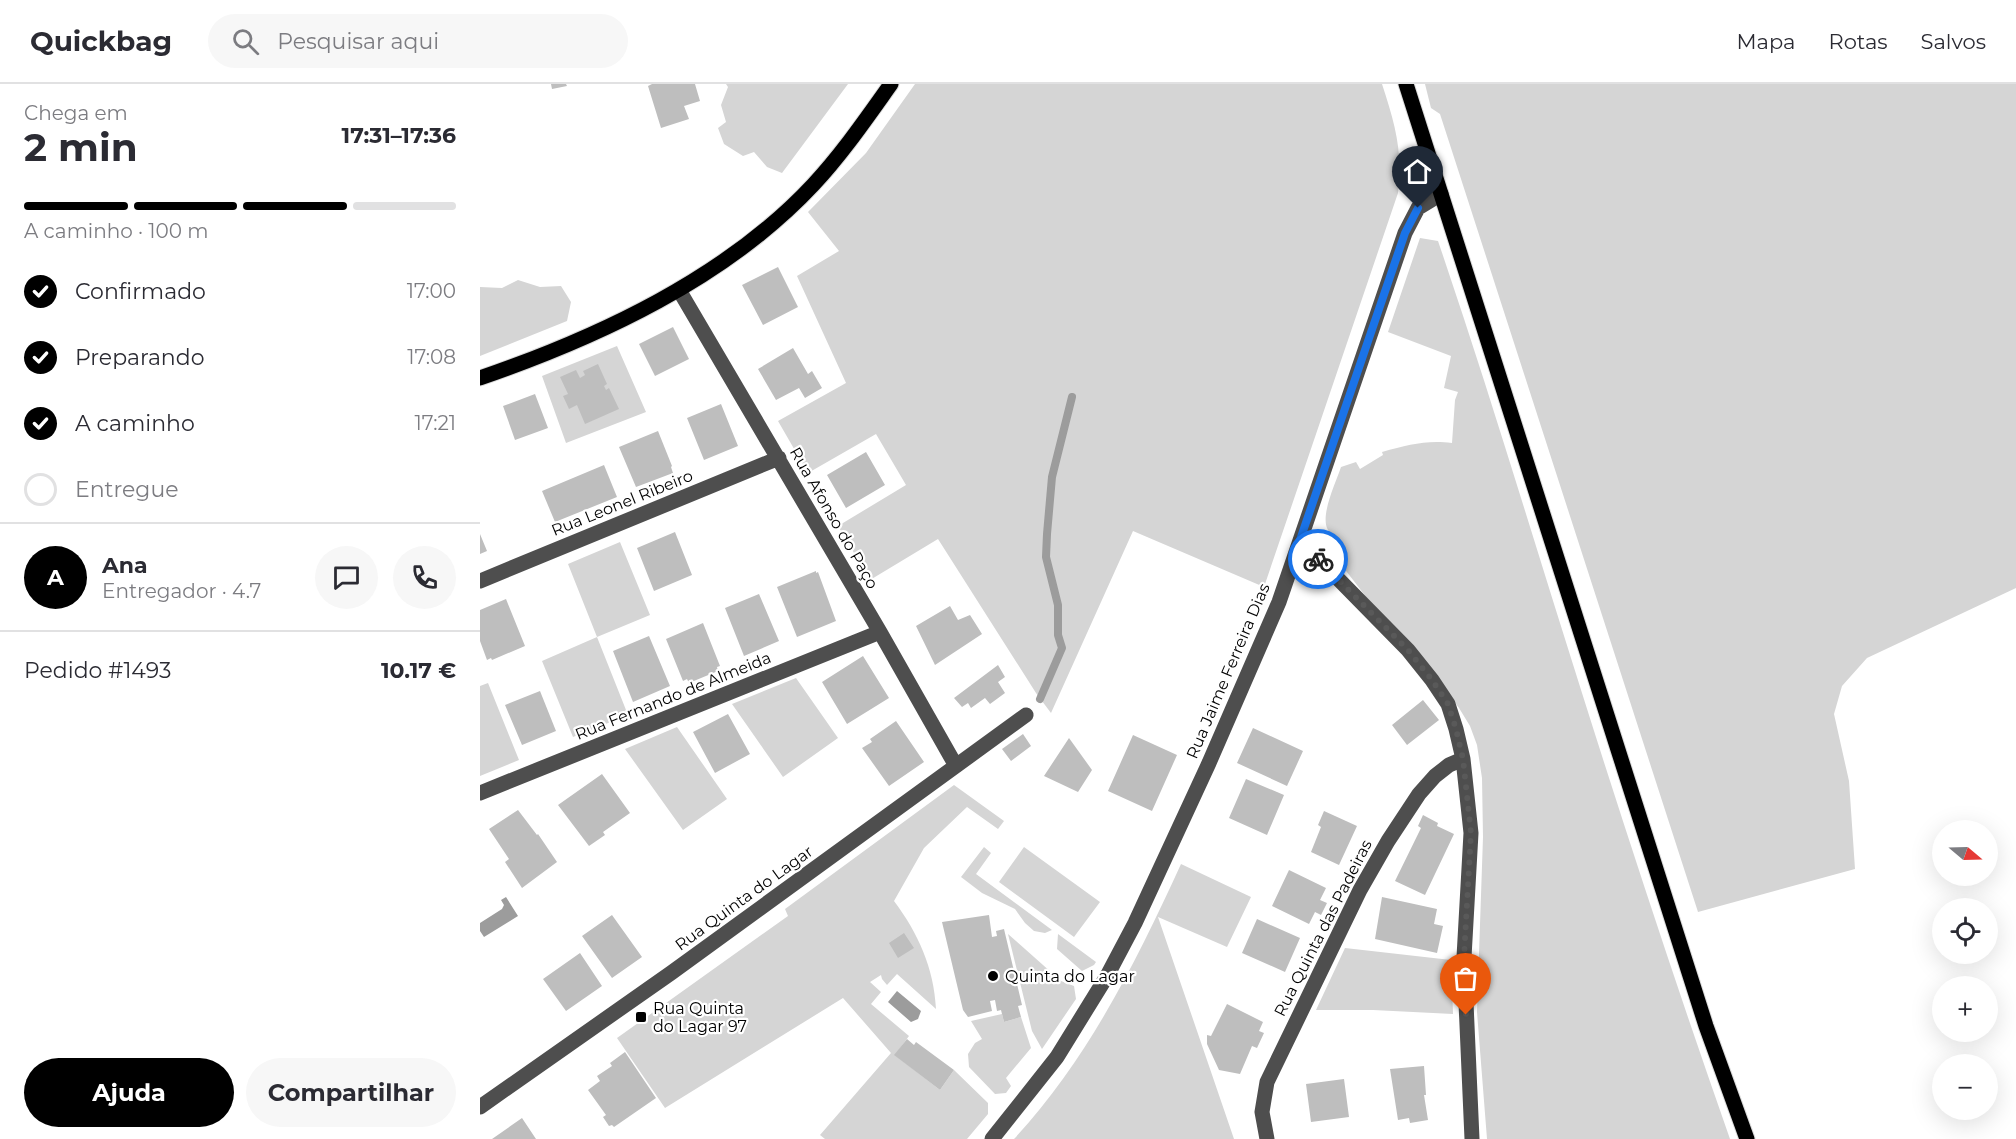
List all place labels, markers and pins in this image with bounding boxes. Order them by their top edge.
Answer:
pin [1392,146,1443,208]
pin [1440,953,1491,1015]
place label: Quinta do Lagar [1005,967,1135,986]
marker: Quinta do Lagar [986,969,1000,983]
place label: Rua Quinta do Lagar 97 [653,999,747,1036]
marker: Rua Quinta do Lagar 97 [634,1010,648,1024]

